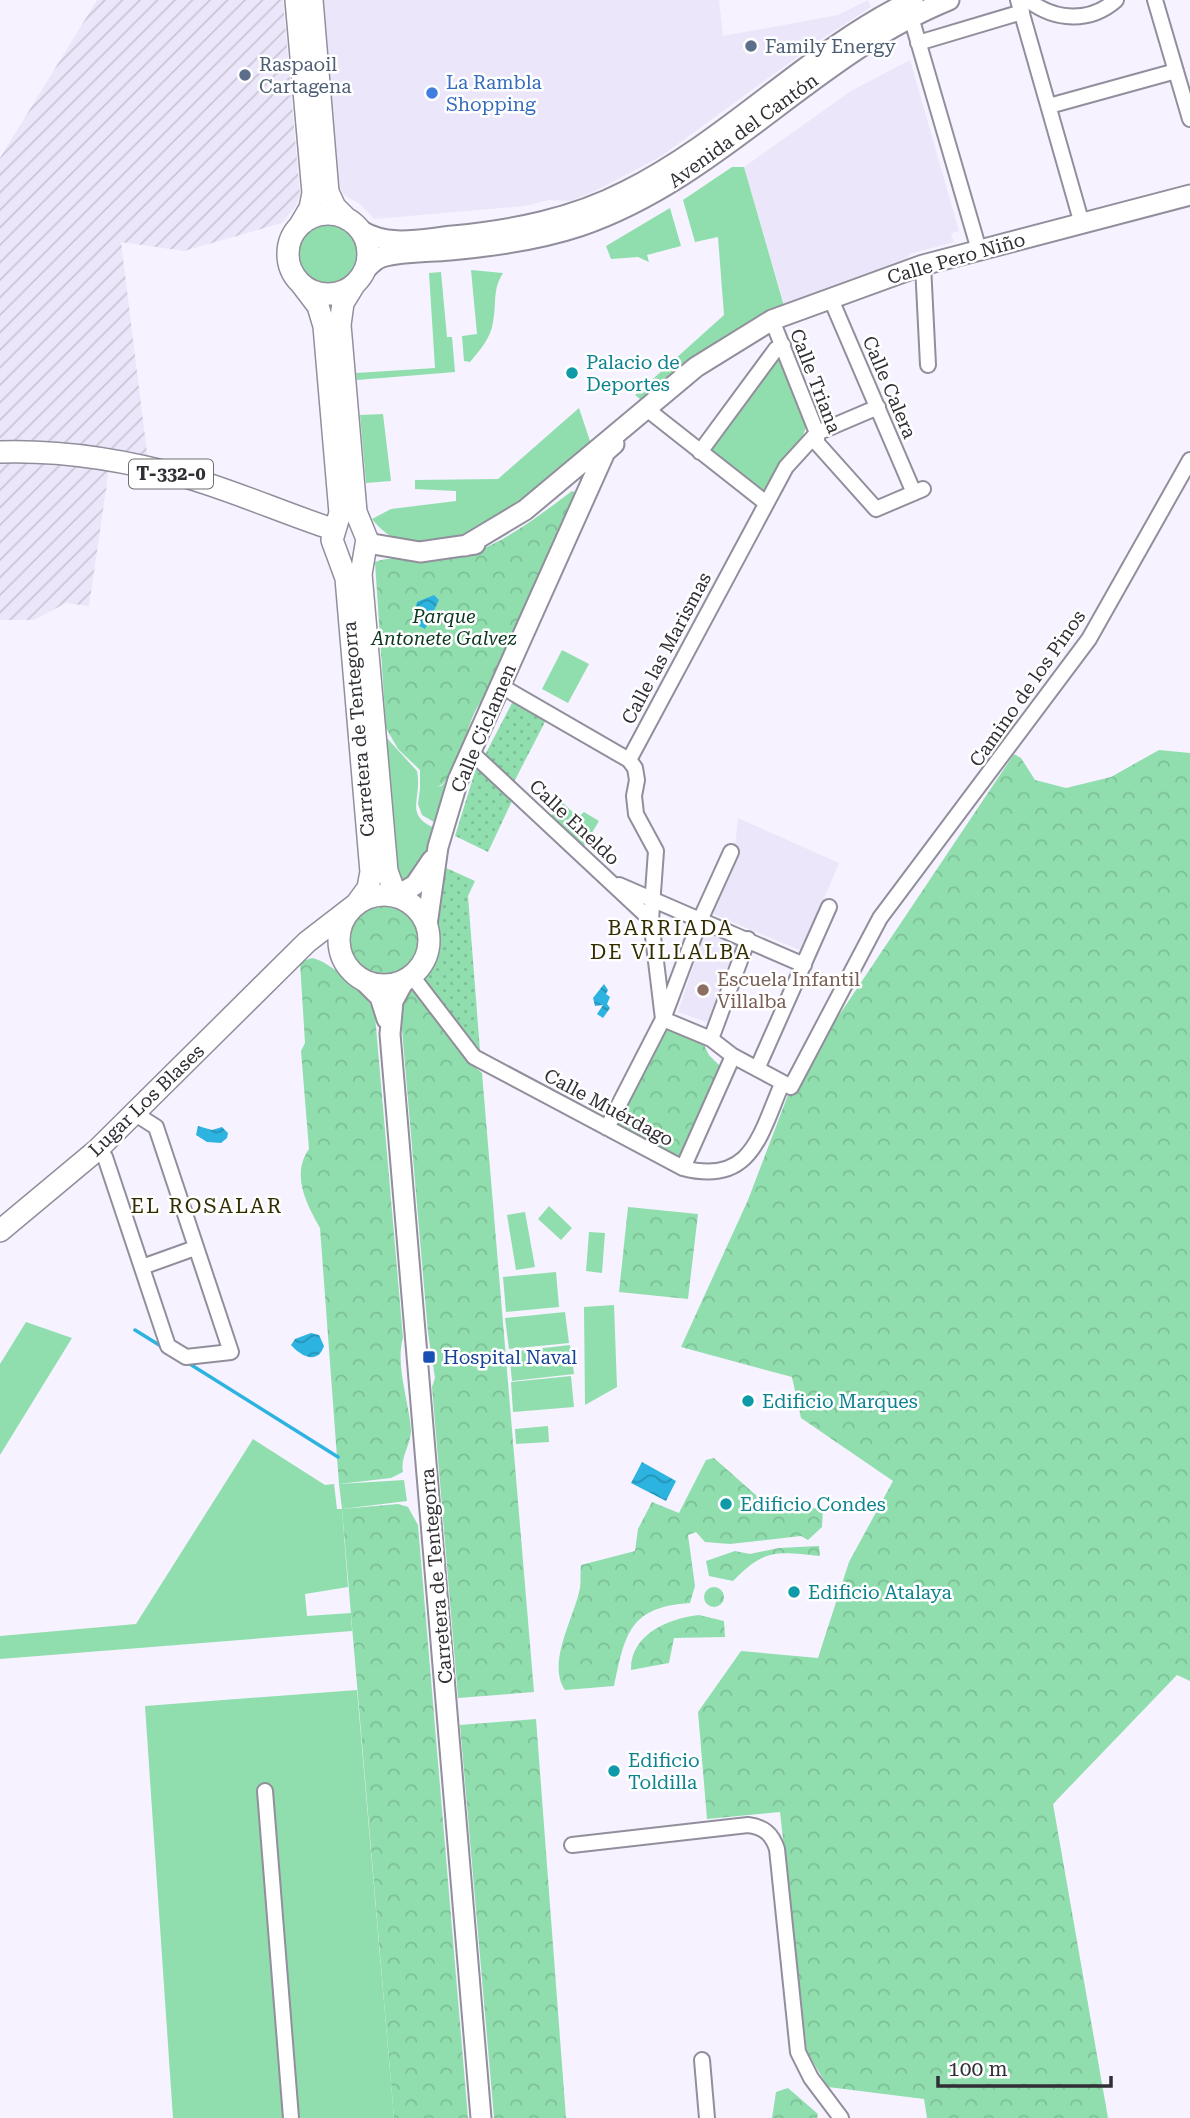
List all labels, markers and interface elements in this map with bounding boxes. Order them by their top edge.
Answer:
place label: Family Energy [765,35,896,58]
marker: Family Energy [743,38,759,54]
place label: Raspaoil Cartagena [259,53,352,98]
marker: Raspaoil Cartagena [237,67,253,83]
street label: Avenida del Cantón [664,68,823,192]
place label: La Rambla Shopping [446,71,543,116]
marker: La Rambla Shopping [424,85,440,101]
street label: Calle Pero Niño [885,228,1028,289]
street label: Calle Triana [785,326,846,437]
street label: Calle Calera [858,333,922,443]
place label: Palacio de Deportes [586,351,680,396]
marker: Palacio de Deportes [564,365,580,381]
road number: T-332-0 [129,460,213,488]
street label: Calle las Marismas [617,568,716,728]
park label: Parque Antonete Galvez [370,605,517,650]
street label: Camino de los Pinos [965,605,1090,771]
street label: Carretera de Tentegorra [338,619,379,838]
street label: Calle Ciclamen [446,660,521,796]
street label: Calle Eneldo [525,775,625,870]
district label: BARRIADA DE VILLALBA [590,916,752,964]
place label: Escuela Infantil Villalba [717,968,860,1013]
marker: Escuela Infantil Villalba [695,982,711,998]
street label: Lugar Los Blases [84,1039,209,1161]
street label: Calle Muérdago [540,1064,677,1151]
district label: EL ROSALAR [131,1194,283,1218]
place label: Hospital Naval [443,1346,577,1369]
marker: Hospital Naval [421,1349,437,1365]
place label: Edificio Marques [762,1390,918,1413]
marker: Edificio Marques [740,1393,756,1409]
street label: Carretera de Tentegorra [416,1466,457,1685]
place label: Edificio Condes [740,1493,886,1516]
marker: Edificio Condes [718,1496,734,1512]
place label: Edificio Atalaya [808,1581,952,1604]
marker: Edificio Atalaya [786,1584,802,1600]
place label: Edificio Toldilla [628,1749,700,1794]
marker: Edificio Toldilla [606,1763,622,1779]
scale bar [938,2044,1111,2088]
text: 100 m [948,2057,1008,2081]

